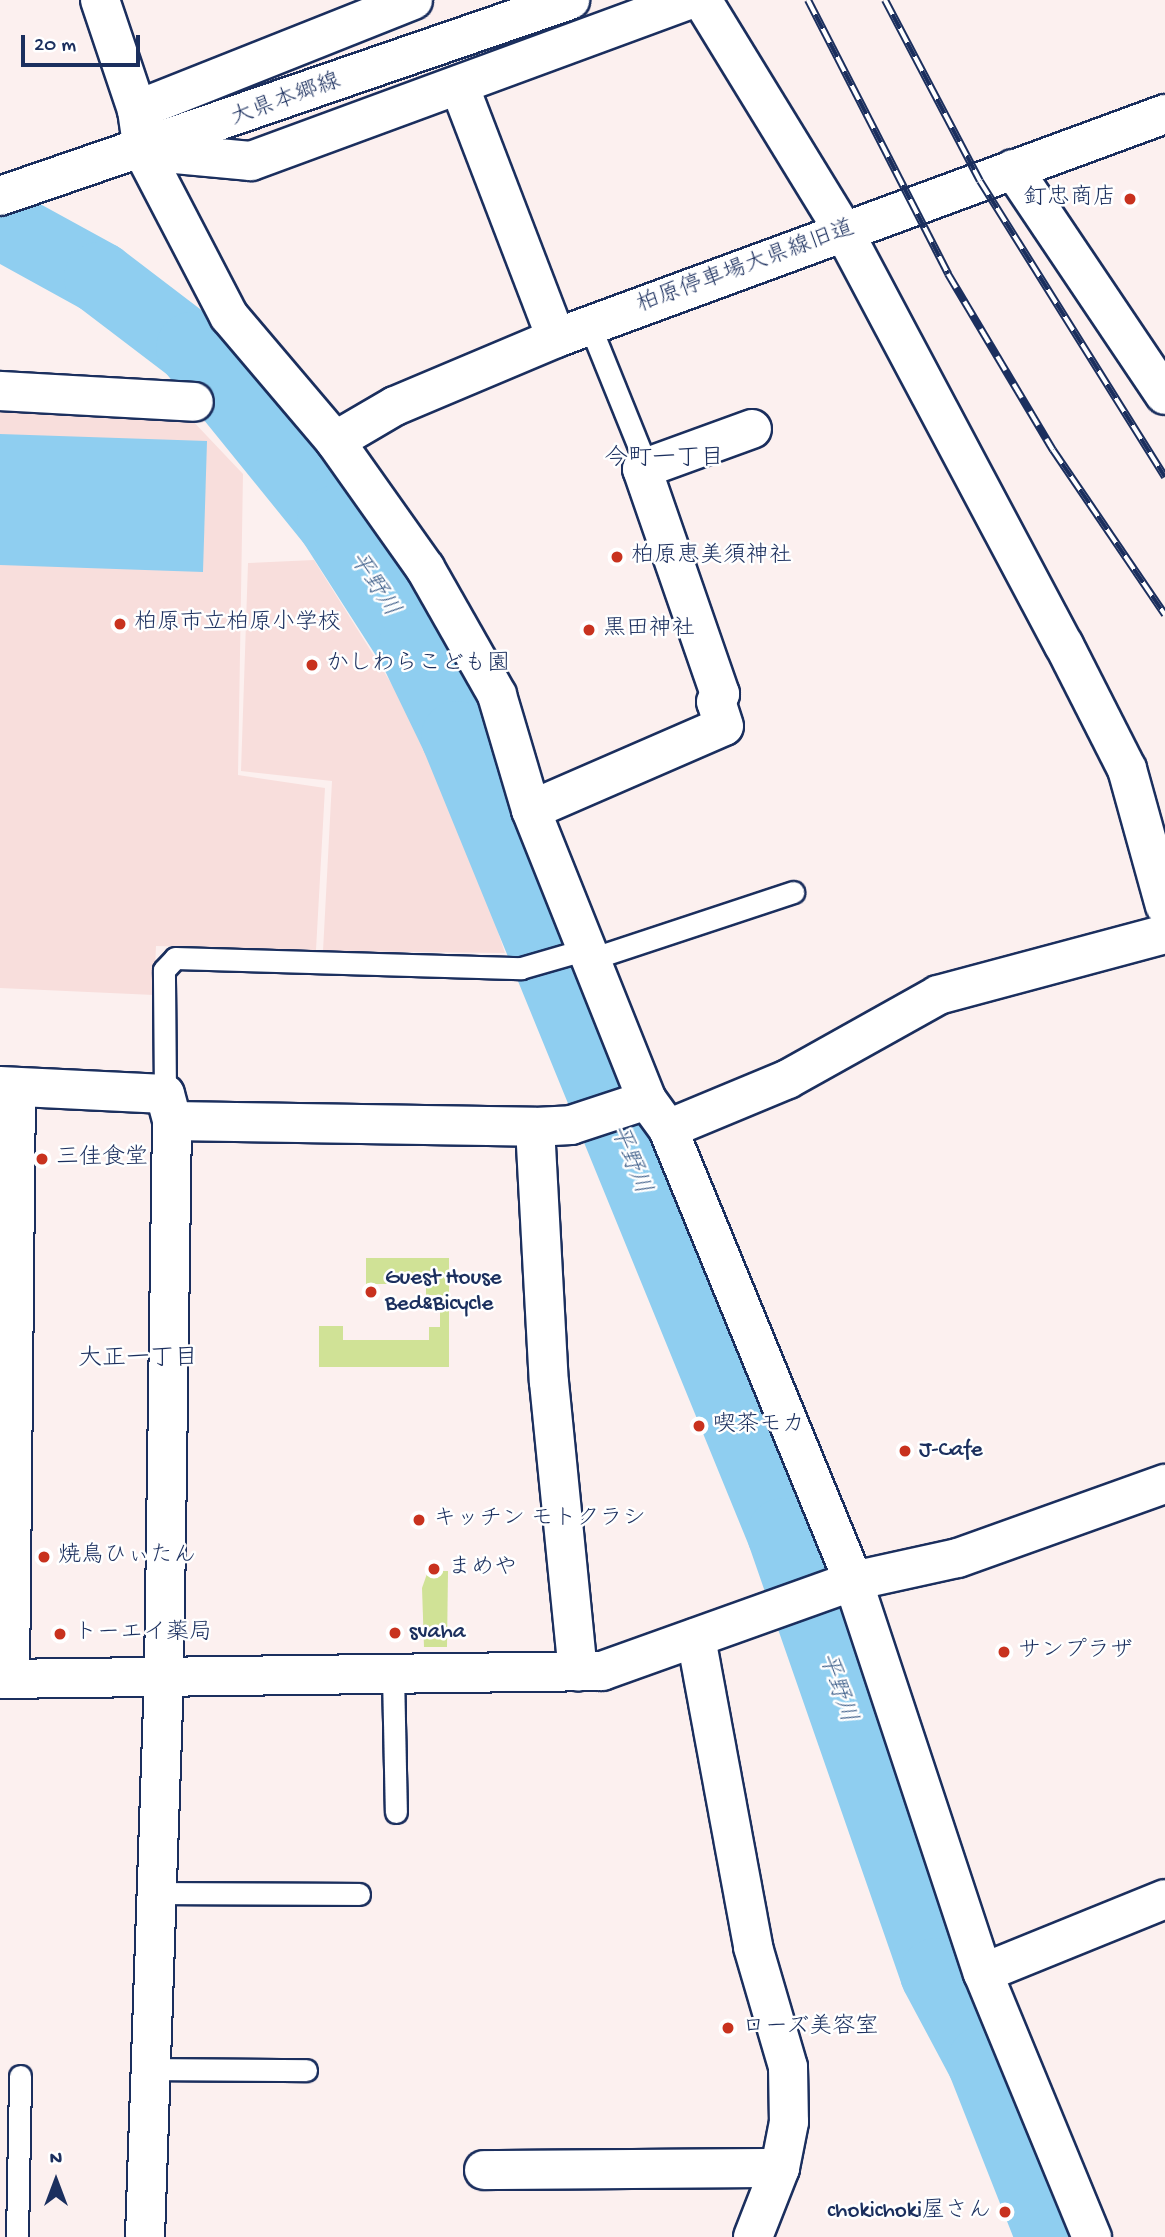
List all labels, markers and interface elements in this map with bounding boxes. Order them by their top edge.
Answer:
scale bar [24,21,144,65]
text: 20 m [34,34,76,59]
street label: 大県本郷線 [227,68,345,134]
place label: 釘忠商店 [1024,185,1116,213]
marker: 釘忠商店 [1122,191,1138,207]
street label: 柏原停車場大県線旧道 [633,216,859,320]
district label: 今町一丁目 [604,446,724,474]
place label: 柏原恵美須神社 [631,543,792,571]
water label: 平野川 [341,547,405,623]
marker: 柏原恵美須神社 [609,549,625,565]
place label: 柏原市立柏原小学校 [134,610,341,638]
marker: 柏原市立柏原小学校 [112,616,128,632]
place label: 黒田神社 [603,616,695,644]
marker: 黒田神社 [581,622,597,638]
place label: かしわらこども園 [326,651,510,679]
marker: かしわらこども園 [304,657,320,673]
water label: 平野川 [602,1121,656,1199]
place label: 三佳食堂 [56,1145,148,1173]
marker: 三佳食堂 [34,1151,50,1167]
place label: Guest House Bed&Bicycle [385,1265,502,1319]
marker: Guest House Bed&Bicycle [363,1284,379,1300]
district label: 大正一丁目 [78,1346,198,1374]
place label: 喫茶モカ [713,1412,805,1440]
marker: 喫茶モカ [691,1418,707,1434]
place label: J-Cafe [919,1437,983,1465]
marker: J-Cafe [897,1443,913,1459]
place label: キッチン モトクラシ [433,1506,645,1534]
marker: キッチン モトクラシ [411,1512,427,1528]
place label: 焼鳥ひぃたん [58,1543,196,1571]
marker: 焼鳥ひぃたん [36,1549,52,1565]
place label: まめや [448,1555,517,1583]
marker: まめや [426,1561,442,1577]
place label: svaha [409,1619,466,1647]
place label: トーエイ薬局 [74,1620,212,1648]
marker: svaha [387,1625,403,1641]
marker: トーエイ薬局 [52,1626,68,1642]
place label: サンプラザ [1018,1638,1133,1666]
marker: サンプラザ [996,1644,1012,1660]
water label: 平野川 [811,1649,861,1727]
place label: ローズ美容室 [742,2014,880,2042]
marker: ローズ美容室 [720,2020,736,2036]
north arrow [21,2146,91,2216]
text: N [50,2148,62,2171]
place label: chokichoki屋さん [827,2198,991,2226]
marker: chokichoki屋さん [997,2204,1013,2220]

